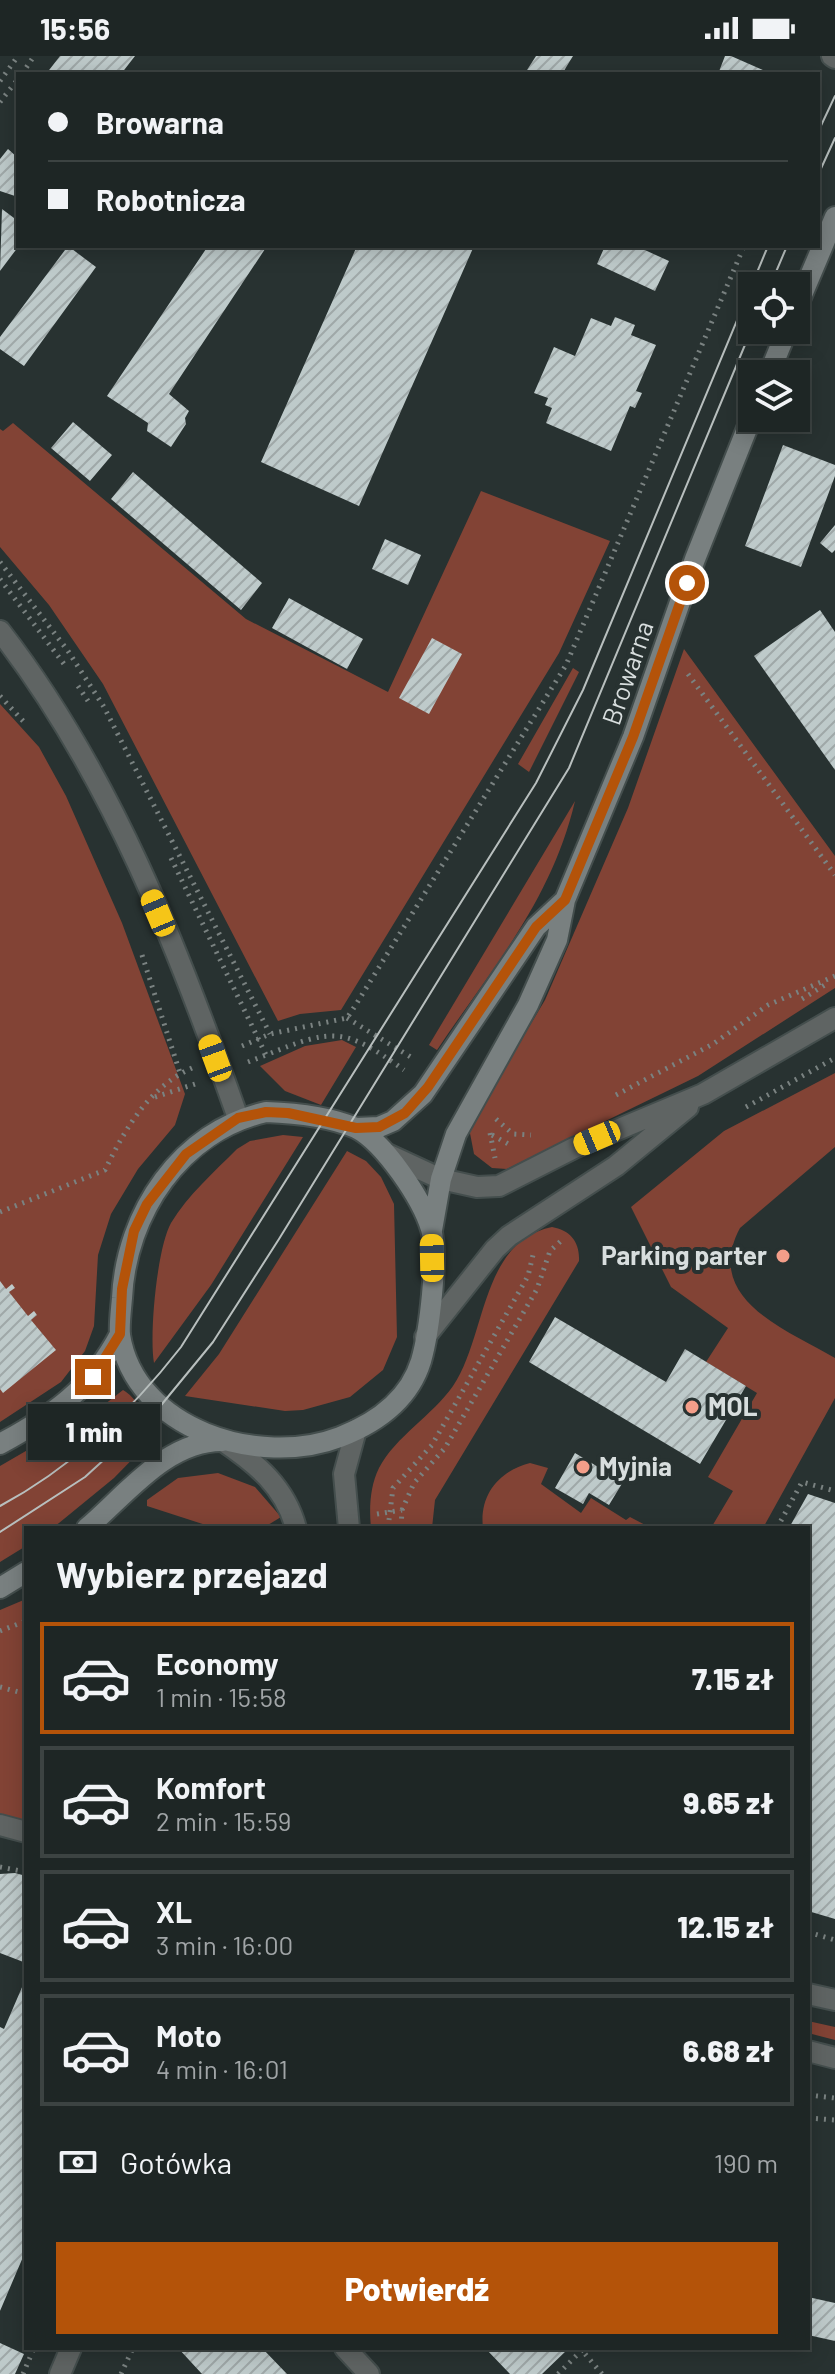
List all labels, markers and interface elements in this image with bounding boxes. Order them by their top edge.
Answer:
text: 15:56 [40,10,110,46]
text: Browarna [96,104,224,140]
text: Robotnicza [96,181,246,217]
map controls [738,272,810,432]
button: locate [738,272,810,344]
button: layers [738,360,810,432]
route start [669,565,705,601]
street label: Browarna [594,617,659,729]
car [138,886,178,940]
car [196,1031,234,1085]
car [570,1118,624,1158]
car [420,1234,444,1282]
place label: Parking parter [601,1239,767,1270]
marker: Parking parter [774,1247,792,1265]
route end [75,1359,111,1395]
place label: MOL [708,1390,758,1421]
marker: MOL [683,1398,701,1416]
callout: 1 min [27,1405,159,1461]
text: 1 min [65,1416,123,1447]
place label: Myjnia [599,1450,672,1481]
marker: Myjnia [574,1458,592,1476]
text: Wybierz przejazd [56,1552,328,1595]
icon: car [60,1642,132,1714]
text: Economy [156,1645,279,1681]
text: 7.15 zł [692,1660,774,1696]
text: 1 min · 15:58 [156,1681,287,1712]
icon: car [60,1766,132,1838]
text: Komfort [156,1769,266,1805]
text: 9.65 zł [683,1784,774,1820]
text: 2 min · 15:59 [156,1805,291,1836]
icon: car [60,1890,132,1962]
text: XL [156,1893,192,1929]
text: 12.15 zł [677,1908,774,1944]
text: 3 min · 16:00 [156,1929,293,1960]
icon: car [60,2014,132,2086]
text: Moto [156,2017,222,2053]
text: 6.68 zł [683,2032,774,2068]
text: 4 min · 16:01 [156,2053,288,2084]
icon: cash [56,2140,100,2184]
text: Gotówka [120,2144,232,2180]
text: 190 m [714,2147,778,2178]
button: Potwierdź [56,2242,778,2334]

